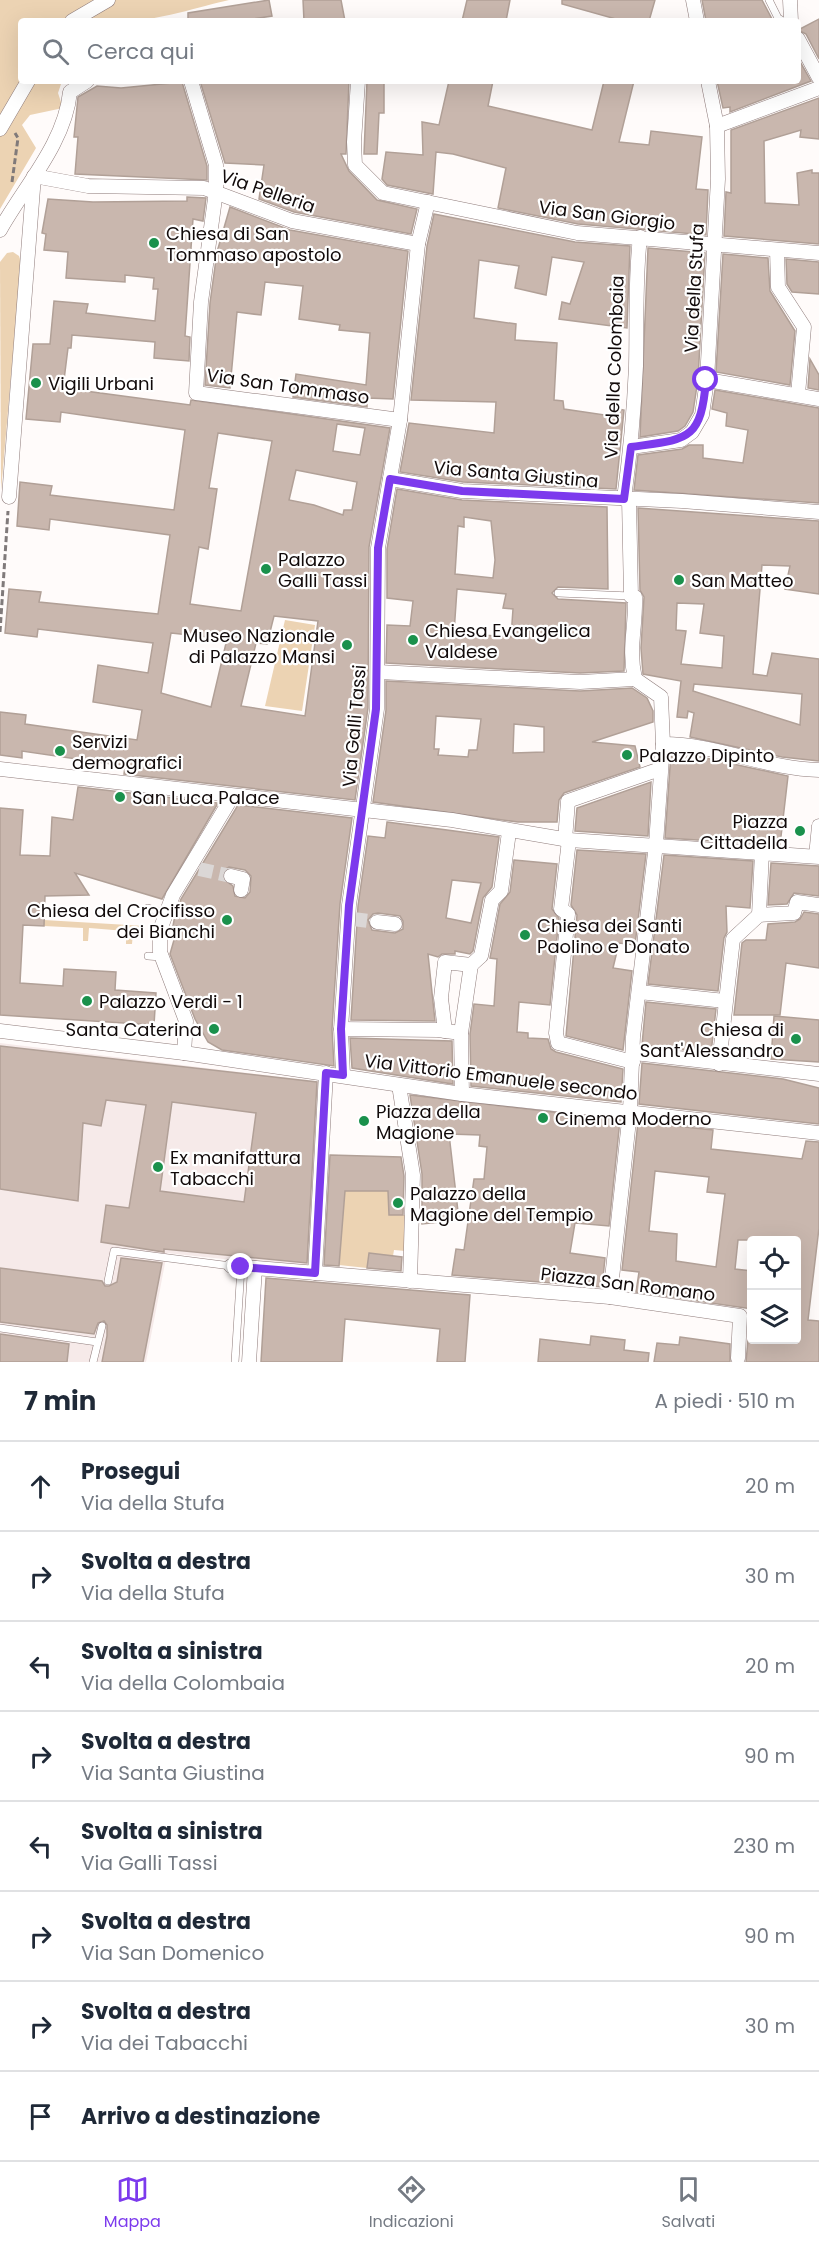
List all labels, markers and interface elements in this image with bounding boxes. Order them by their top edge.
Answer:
search box [18,18,801,84]
icon: search [39,35,72,68]
text: Cerca qui [87,36,194,67]
street label: Via Pelleria [217,163,319,219]
street label: Via San Giorgio [537,194,677,236]
place label: Chiesa di San Tommaso apostolo [166,221,342,267]
street label: Via della Stufa [678,223,710,353]
marker: Chiesa di San Tommaso apostolo [147,236,161,250]
street label: Via della Colombaia [598,275,630,459]
street label: Via San Tommaso [205,362,371,410]
route start [692,366,718,392]
place label: Vigili Urbani [48,371,154,396]
marker: Vigili Urbani [29,376,43,390]
street label: Via Santa Giustina [433,454,599,494]
place label: Palazzo Galli Tassi [278,547,367,593]
marker: Palazzo Galli Tassi [259,562,273,576]
place label: San Matteo [691,568,794,593]
marker: San Matteo [672,573,686,587]
place label: Chiesa Evangelica Valdese [425,618,591,664]
place label: Museo Nazionale di Palazzo Mansi [183,623,335,669]
marker: Chiesa Evangelica Valdese [406,633,420,647]
marker: Museo Nazionale di Palazzo Mansi [340,638,354,652]
street label: Via Galli Tassi [336,664,372,788]
place label: Servizi demografici [72,729,182,775]
place label: Palazzo Dipinto [639,743,774,768]
marker: Servizi demografici [53,744,67,758]
marker: Palazzo Dipinto [620,748,634,762]
place label: San Luca Palace [132,785,280,810]
marker: San Luca Palace [113,790,127,804]
place label: Piazza Cittadella [700,809,788,855]
marker: Piazza Cittadella [793,824,807,838]
place label: Chiesa del Crocifisso dei Bianchi [27,898,215,944]
marker: Chiesa del Crocifisso dei Bianchi [220,913,234,927]
place label: Chiesa dei Santi Paolino e Donato [537,913,690,959]
marker: Chiesa dei Santi Paolino e Donato [518,928,532,942]
place label: Palazzo Verdi - 1 [99,989,243,1014]
marker: Palazzo Verdi - 1 [80,994,94,1008]
place label: Santa Caterina [66,1017,202,1042]
place label: Chiesa di Sant'Alessandro [640,1017,784,1063]
marker: Santa Caterina [207,1022,221,1036]
marker: Chiesa di Sant'Alessandro [789,1032,803,1046]
street label: Via Vittorio Emanuele secondo [363,1048,639,1106]
place label: Piazza della Magione [376,1099,481,1145]
place label: Cinema Moderno [555,1106,712,1131]
marker: Cinema Moderno [536,1111,550,1125]
marker: Piazza della Magione [357,1114,371,1128]
place label: Ex manifattura Tabacchi [170,1145,301,1191]
marker: Ex manifattura Tabacchi [151,1160,165,1174]
place label: Palazzo della Magione del Tempio [410,1181,593,1227]
marker: Palazzo della Magione del Tempio [391,1196,405,1210]
map controls [747,1236,801,1344]
button: locate [747,1236,801,1290]
route end [227,1253,253,1279]
street label: Piazza San Romano [539,1261,717,1307]
button: layers [747,1290,801,1344]
text: 7 min [24,1383,96,1419]
text: A piedi · 510 m [655,1387,795,1415]
text: Prosegui [81,1456,180,1487]
icon: ahead [24,1470,57,1503]
text: 20 m [745,1472,795,1500]
text: Via della Stufa [81,1489,225,1517]
text: Svolta a destra [81,1546,251,1577]
icon: right [24,1560,57,1593]
text: 30 m [745,1562,795,1590]
text: Via della Stufa [81,1579,225,1607]
text: Svolta a sinistra [81,1636,263,1667]
icon: left [24,1650,57,1683]
text: 20 m [745,1652,795,1680]
text: Via della Colombaia [81,1669,285,1697]
text: Svolta a destra [81,1726,251,1757]
icon: right [24,1740,57,1773]
text: 90 m [744,1742,795,1770]
text: Via Santa Giustina [81,1759,265,1787]
text: Svolta a sinistra [81,1816,263,1847]
icon: left [24,1830,57,1863]
text: 230 m [733,1832,795,1860]
text: Via Galli Tassi [81,1849,218,1877]
text: Svolta a destra [81,1906,251,1937]
icon: right [24,1920,57,1953]
text: 90 m [744,1922,795,1950]
text: Via San Domenico [81,1939,264,1967]
text: Svolta a destra [81,1996,251,2027]
icon: right [24,2010,57,2043]
text: 30 m [745,2012,795,2040]
text: Via dei Tabacchi [81,2029,248,2057]
icon: arrive [24,2100,57,2133]
text: Arrivo a destinazione [81,2101,320,2132]
tab: Mappa [104,2173,161,2234]
tab: Indicazioni [369,2173,454,2234]
tab: Salvati [661,2173,715,2234]

